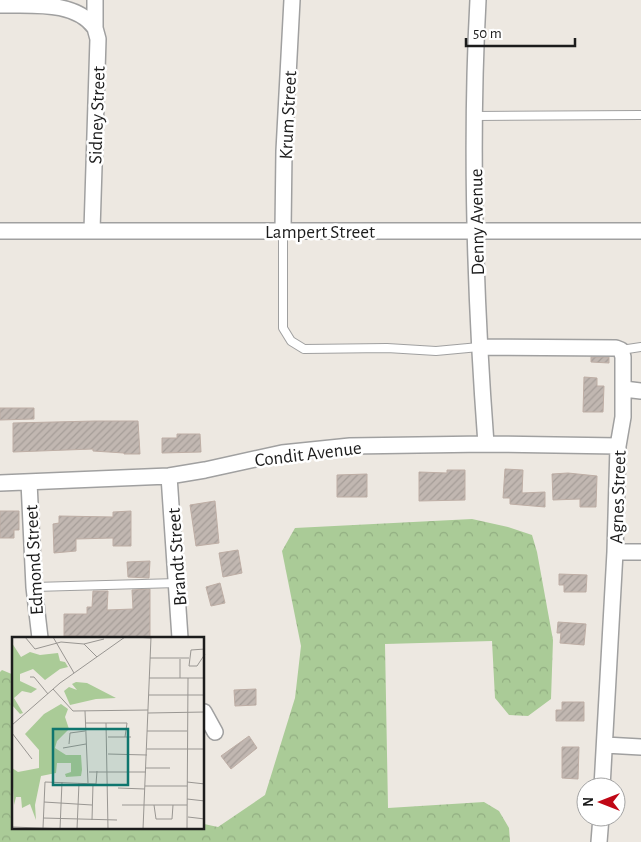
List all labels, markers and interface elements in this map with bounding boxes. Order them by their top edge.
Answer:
scale bar [466,15,575,47]
text: 50 m [473,26,502,41]
street label: Sidney Street [86,66,109,164]
street label: Krum Street [277,70,300,160]
street label: Denny Avenue [467,168,488,275]
street label: Lampert Street [265,223,375,242]
street label: Condit Avenue [254,439,363,470]
street label: Agnes Street [607,450,630,544]
street label: Edmond Street [22,504,47,616]
street label: Brandt Street [165,507,190,607]
inset map [12,637,205,830]
north arrow [576,777,626,827]
text: N [582,797,596,807]

